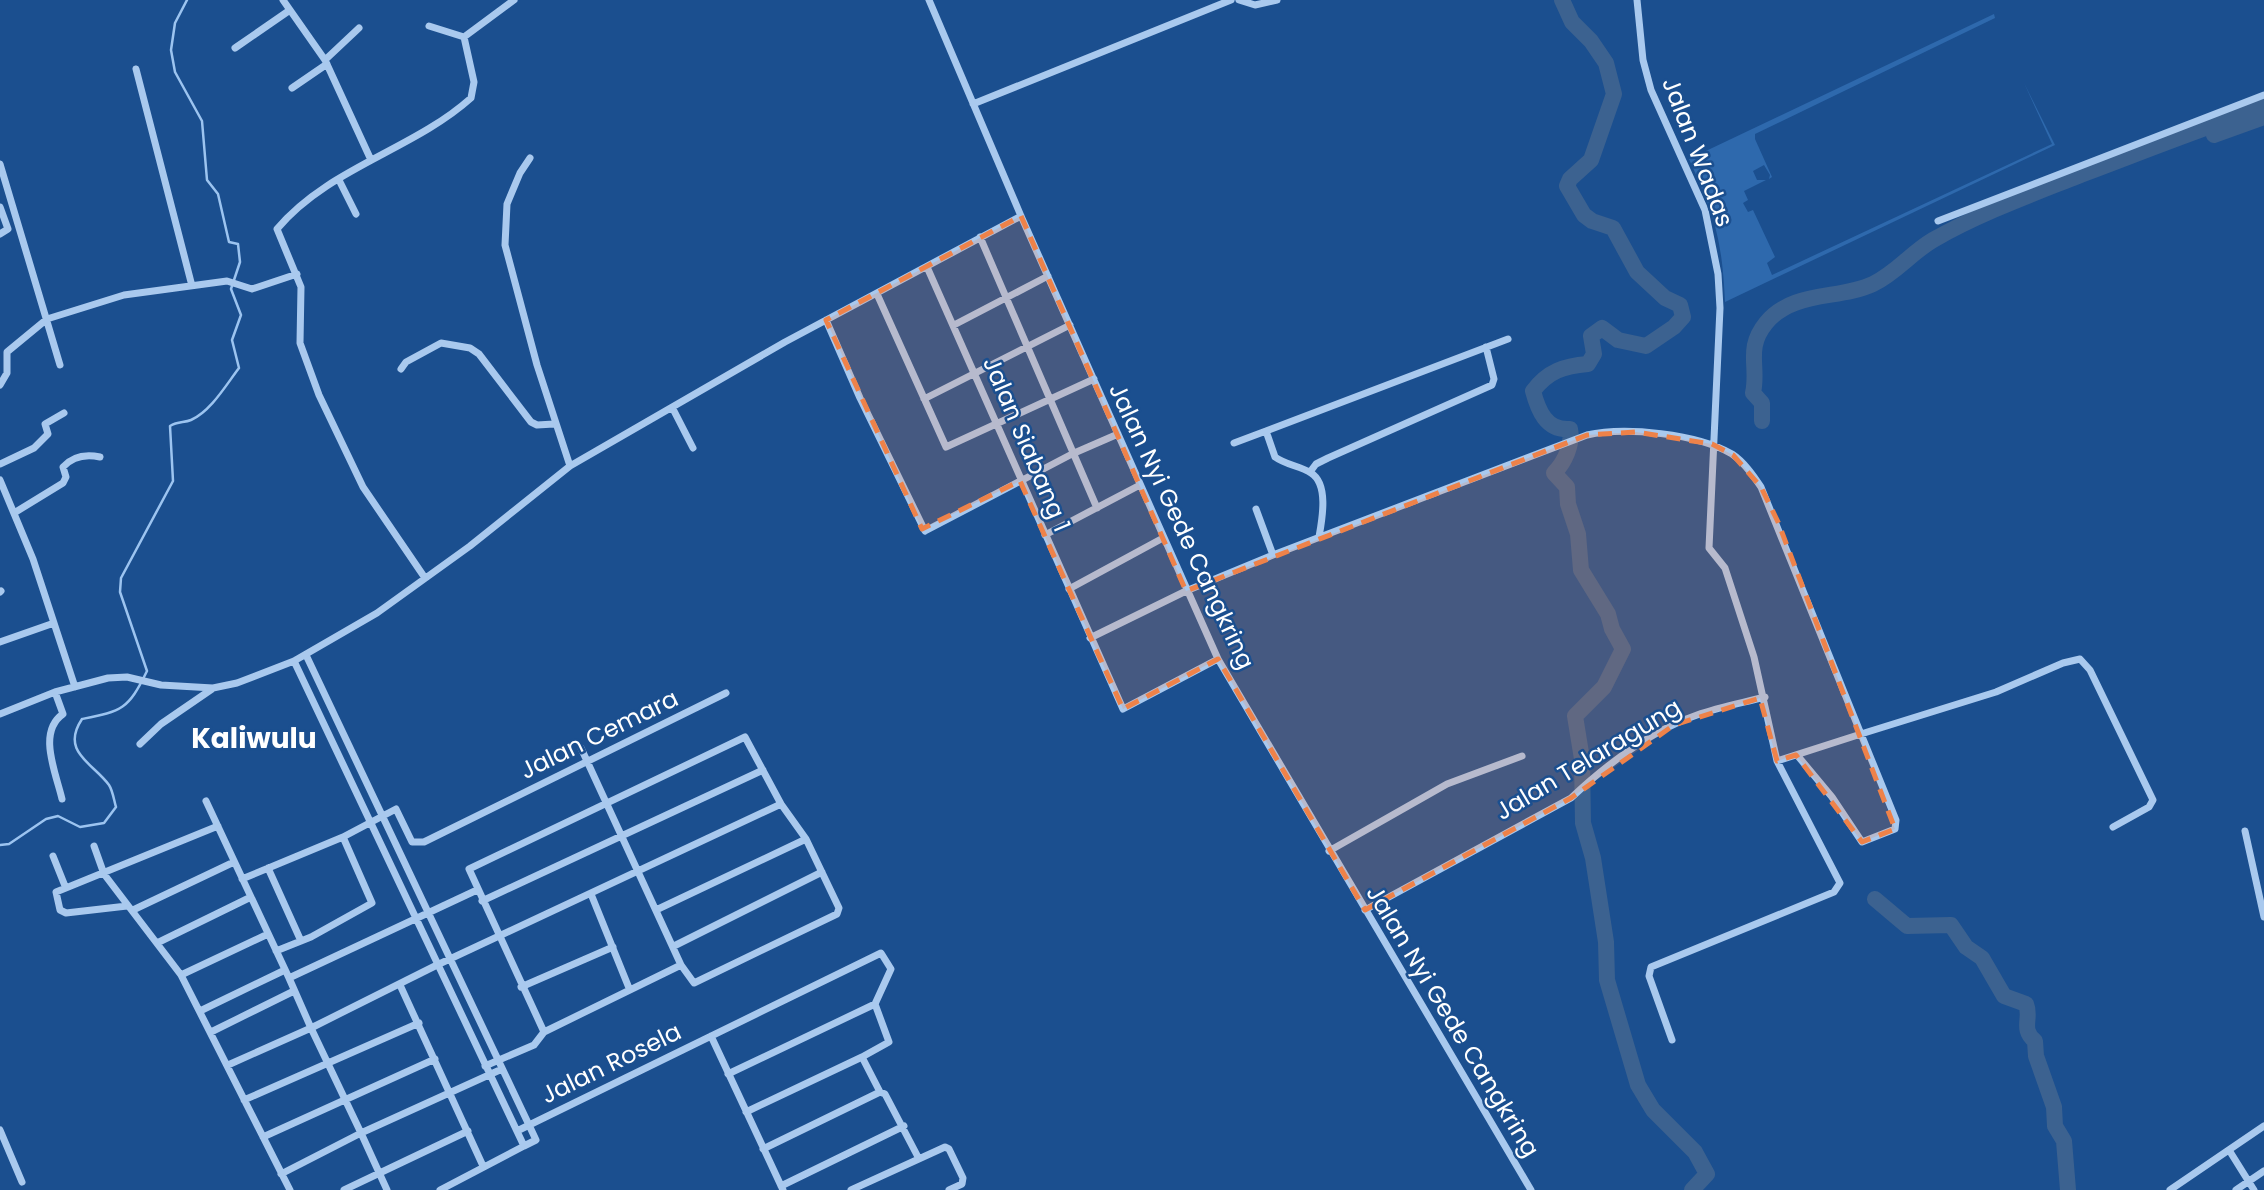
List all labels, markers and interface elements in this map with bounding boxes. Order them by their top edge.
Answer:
street label: Jalan Wadas [1654,73,1742,231]
street label: Jalan Siabang 1 [975,351,1079,537]
street label: Jalan Nyi Gede Cangkring [1101,378,1263,674]
street label: Jalan Cemara [514,681,684,787]
street label: Jalan Telaragung [1489,690,1687,828]
district label: Kaliwulu [191,719,317,758]
street label: Jalan Nyi Gede Cangkring [1359,879,1547,1163]
street label: Jalan Rosela [535,1015,687,1111]

